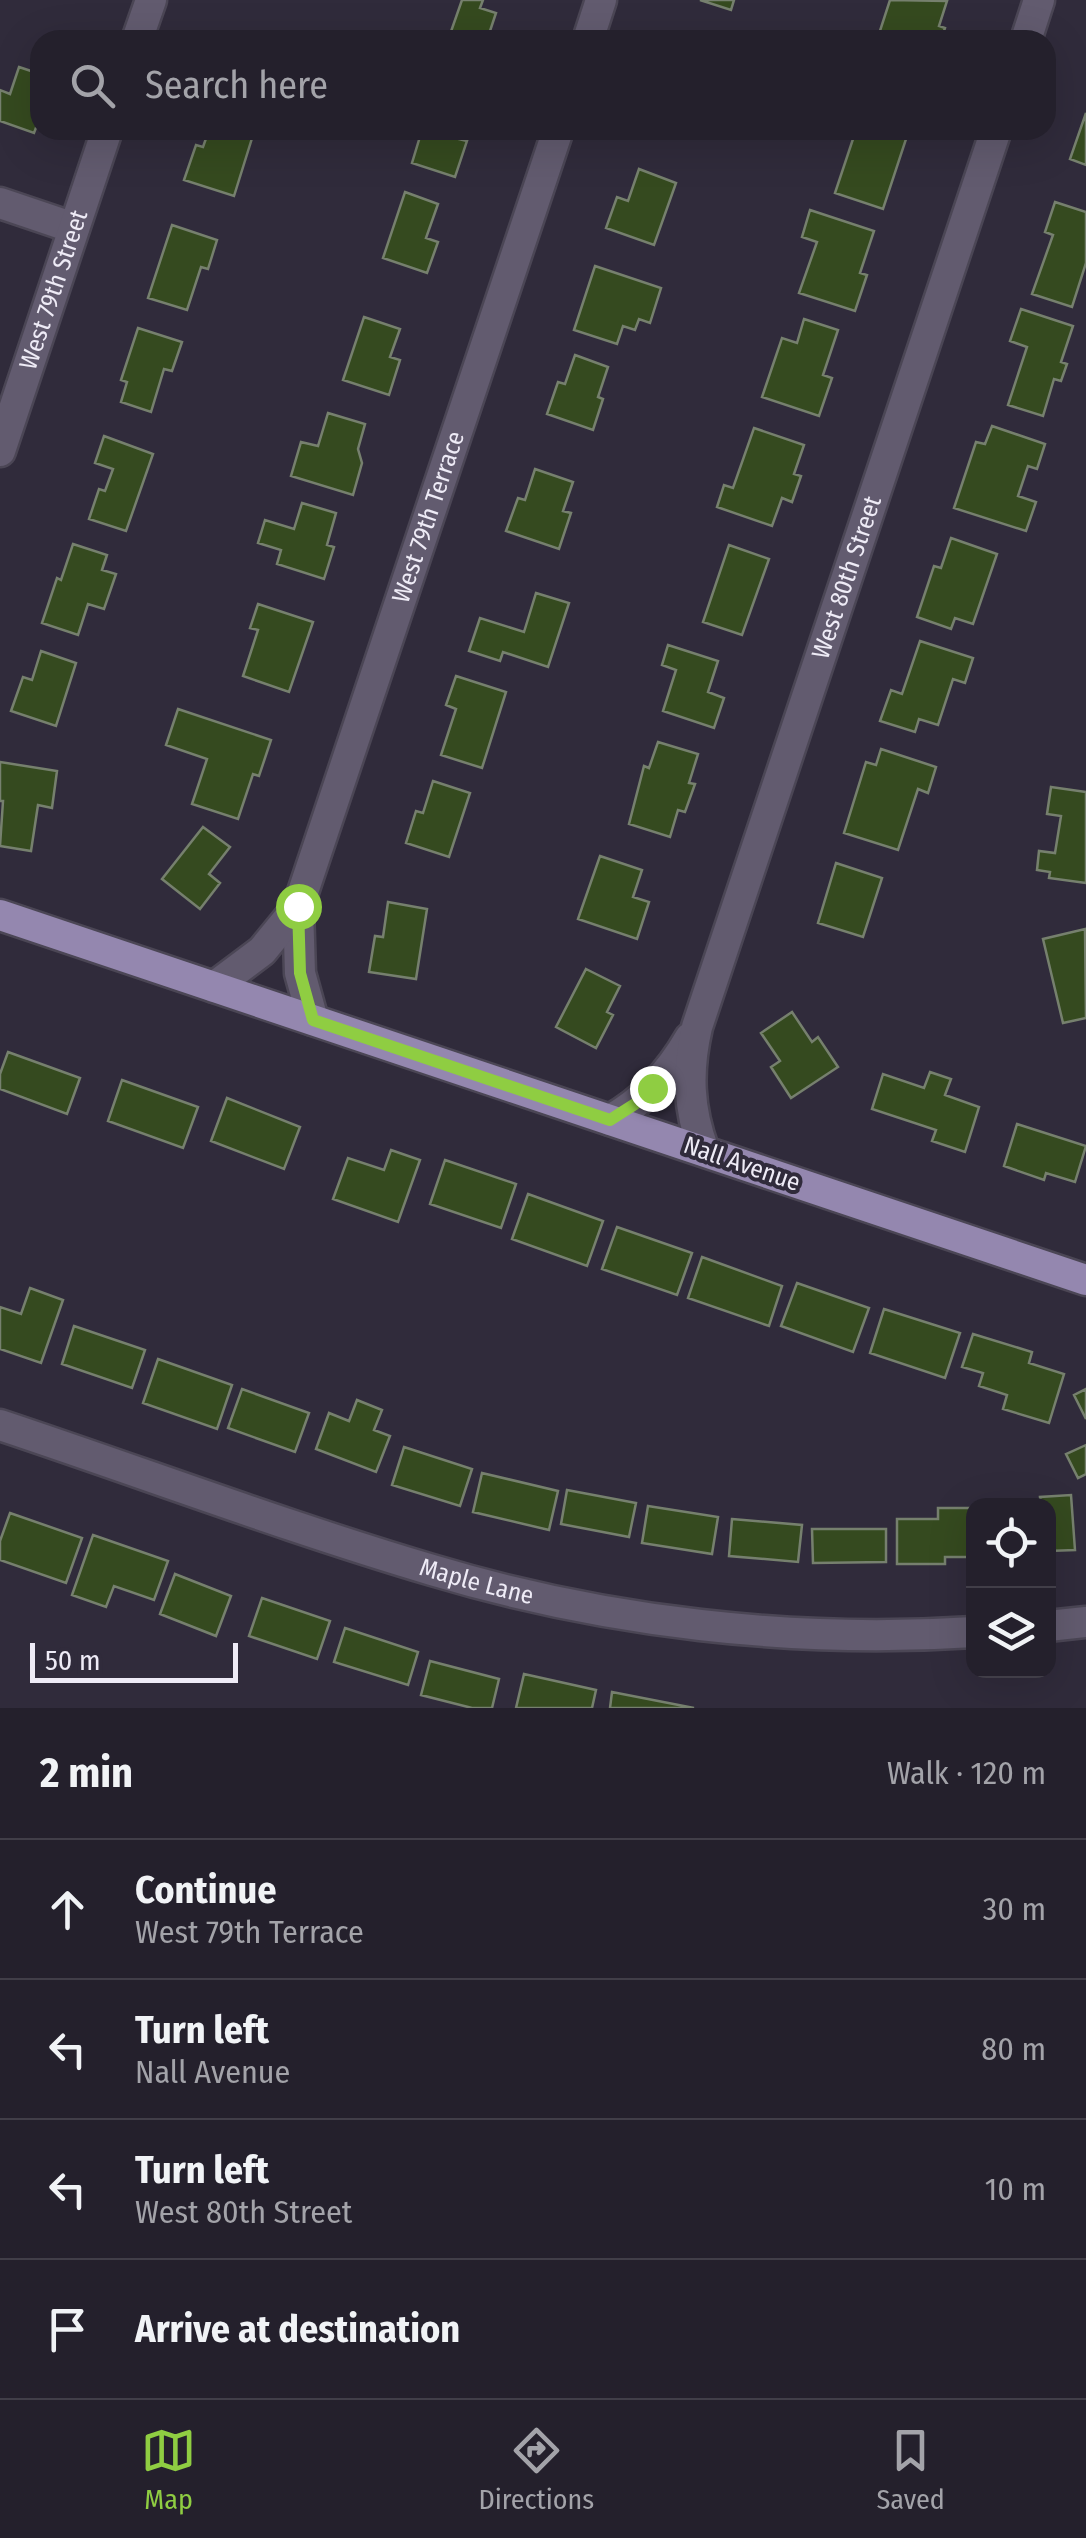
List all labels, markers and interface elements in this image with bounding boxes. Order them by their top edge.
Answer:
search box [30,30,1056,140]
icon: search [65,58,120,113]
text: Search here [145,62,328,108]
street label: West 79th Street [13,205,95,373]
street label: West 79th Terrace [386,428,471,607]
street label: West 80th Street [806,491,888,663]
route start [276,884,322,930]
route end [630,1066,676,1112]
street label: Nall Avenue [680,1130,804,1198]
map controls [966,1498,1056,1678]
button: locate [966,1498,1056,1588]
street label: Maple Lane [416,1552,537,1611]
button: layers [966,1588,1056,1678]
scale bar [30,1638,238,1682]
text: 50 m [45,1644,101,1677]
text: 2 min [40,1748,133,1798]
text: Walk · 120 m [887,1754,1046,1792]
text: Continue [135,1867,276,1913]
icon: ahead [40,1882,95,1937]
text: 30 m [983,1890,1046,1928]
text: West 79th Terrace [135,1913,364,1951]
text: Turn left [135,2007,269,2053]
icon: left [40,2022,95,2077]
text: 80 m [981,2030,1046,2068]
text: Nall Avenue [135,2053,290,2091]
text: Turn left [135,2147,269,2193]
icon: left [40,2162,95,2217]
text: 10 m [985,2170,1046,2208]
text: West 80th Street [135,2193,352,2231]
icon: arrive [40,2302,95,2357]
text: Arrive at destination [135,2306,460,2352]
tab: Map [141,2423,196,2516]
tab: Directions [478,2423,594,2516]
tab: Saved [876,2423,945,2516]

